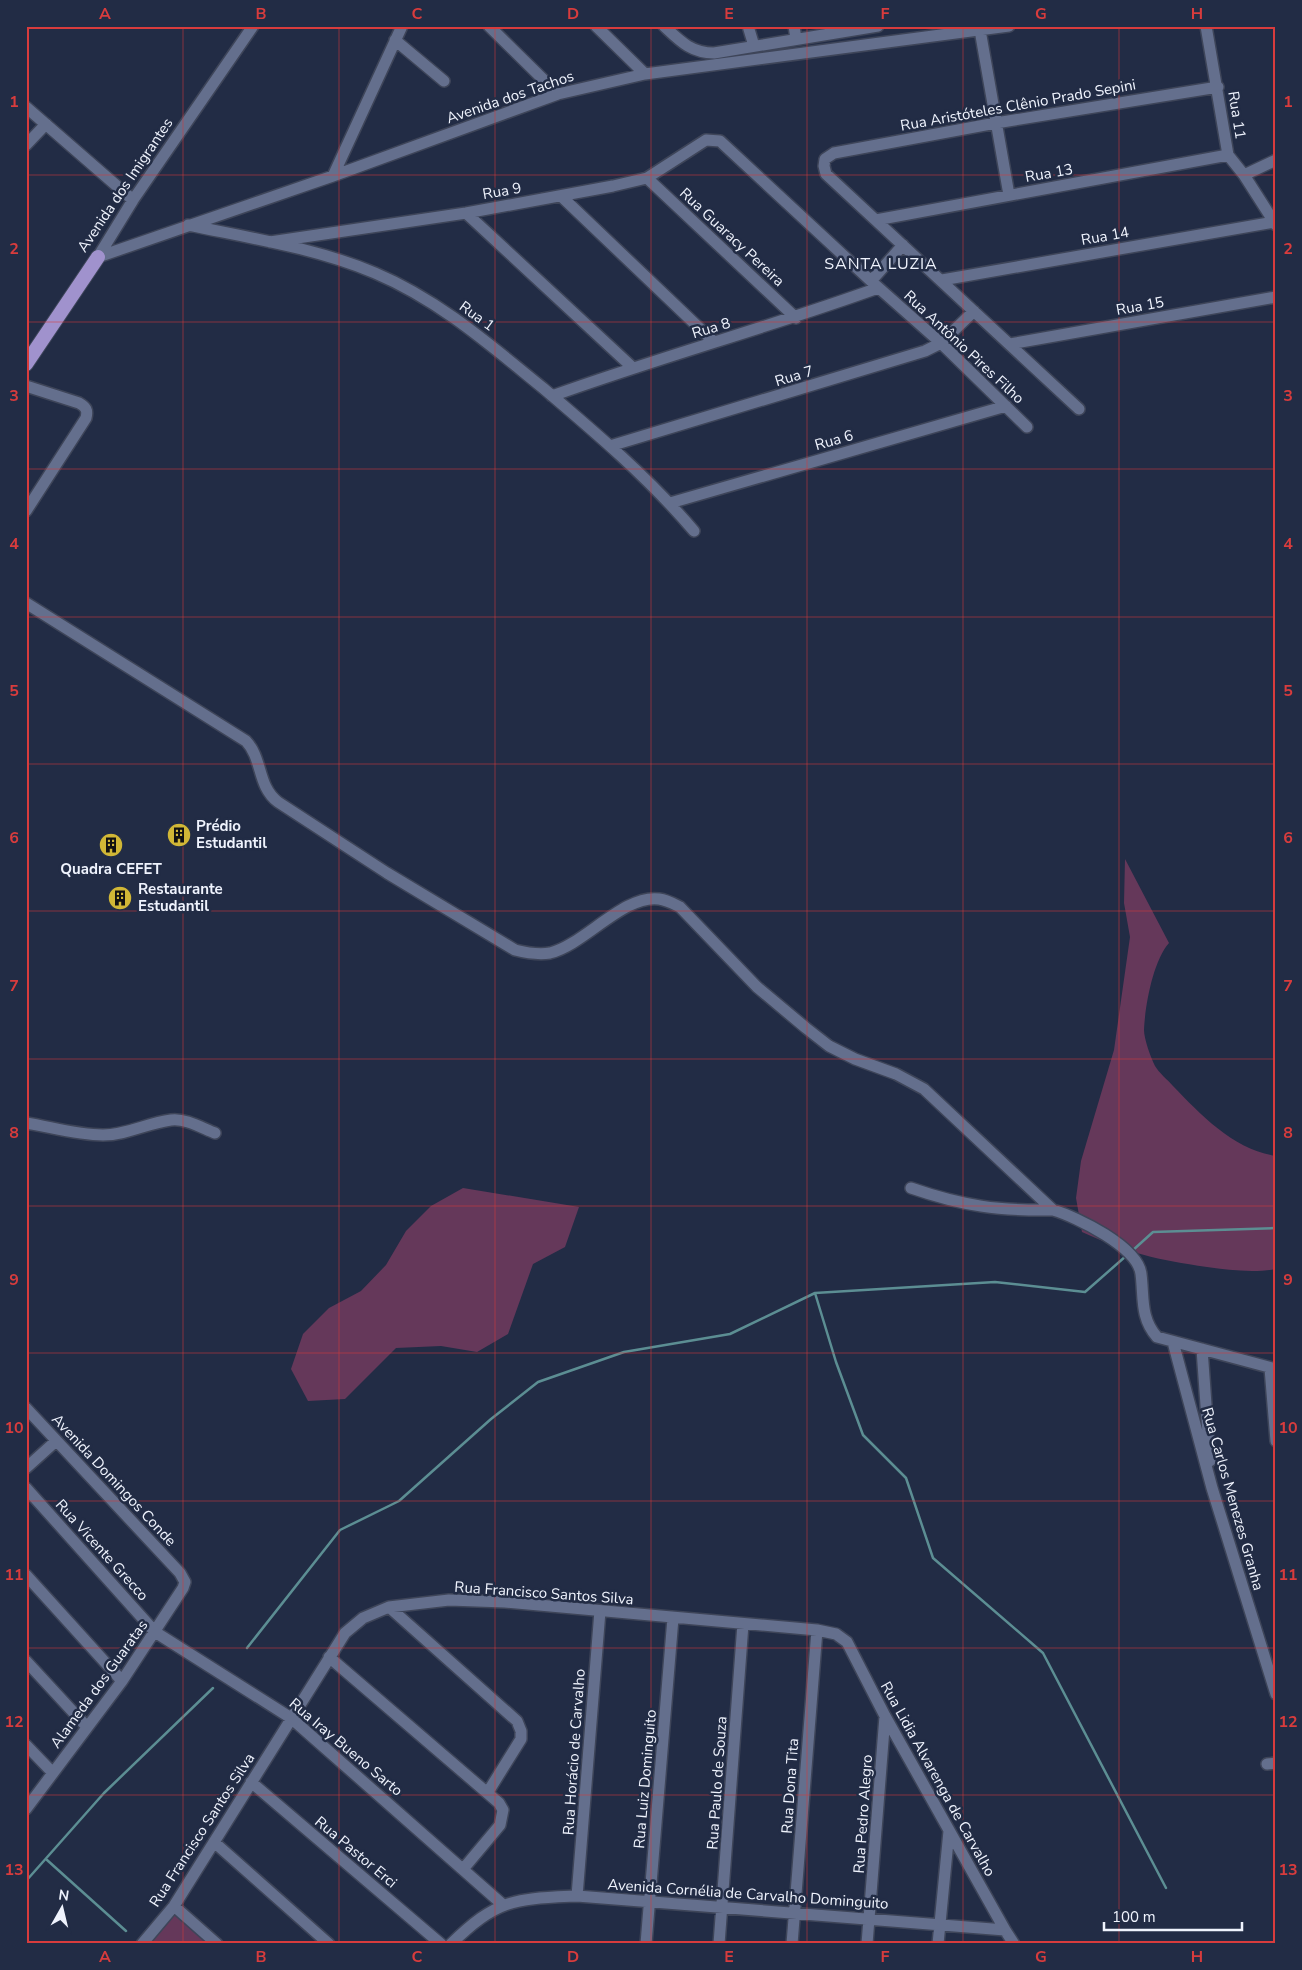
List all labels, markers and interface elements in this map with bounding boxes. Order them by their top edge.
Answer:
text: A [99,3,111,25]
text: B [255,3,267,25]
text: C [412,3,423,25]
text: D [567,3,579,25]
text: E [724,3,734,25]
text: F [881,3,890,25]
text: G [1035,3,1047,25]
text: H [1191,3,1203,25]
street label: Avenida dos Tachos [444,66,576,128]
street label: Rua Aristóteles Clênio Prado Sepini [899,74,1137,136]
street label: Rua 11 [1223,90,1251,140]
text: 1 [9,91,19,113]
text: 1 [1283,91,1293,113]
street label: Avenida dos Imigrantes [73,114,177,256]
street label: Rua 13 [1023,159,1075,187]
street label: Rua 9 [481,178,523,204]
street label: Rua Guaracy Pereira [675,183,789,291]
street label: Rua 14 [1079,222,1131,250]
text: 2 [9,238,19,260]
text: 2 [1283,238,1293,260]
district label: SANTA LUZIA [824,253,938,275]
street label: Rua Antônio Pires Filho [900,286,1028,408]
street label: Rua 15 [1114,292,1166,320]
street label: Rua 1 [455,296,499,336]
street label: Rua 8 [689,313,733,343]
street label: Rua 7 [772,361,816,391]
text: 3 [9,385,19,407]
text: 3 [1283,385,1293,407]
street label: Rua 6 [812,425,856,455]
text: 4 [9,533,19,555]
text: 4 [1283,533,1293,555]
text: 5 [9,680,19,702]
text: 5 [1283,680,1293,702]
place label: Prédio Estudantil [196,816,267,853]
building icon: Prédio Estudantil [166,822,192,848]
text: 6 [9,827,19,849]
text: 6 [1283,827,1293,849]
building icon: Quadra CEFET [98,832,124,858]
place label: Quadra CEFET [60,859,162,879]
place label: Restaurante Estudantil [138,879,223,916]
building icon: Restaurante Estudantil [107,885,133,911]
text: 7 [9,975,19,997]
text: 7 [1283,975,1293,997]
text: 8 [9,1122,19,1144]
text: 8 [1283,1122,1293,1144]
text: 9 [9,1269,19,1291]
text: 9 [1283,1269,1293,1291]
street label: Rua Carlos Menezes Granha [1197,1405,1269,1593]
street label: Avenida Domingos Conde [47,1409,181,1551]
text: 10 [4,1417,24,1439]
text: 10 [1278,1417,1298,1439]
street label: Rua Vicente Grecco [51,1495,153,1605]
text: 11 [4,1564,24,1586]
text: 11 [1278,1564,1298,1586]
street label: Rua Francisco Santos Silva [454,1577,634,1609]
street label: Alameda dos Guaratas [46,1616,152,1752]
street label: Rua Horácio de Carvalho [558,1668,590,1836]
street label: Rua Lidia Alvarenga de Carvalho [876,1678,1000,1880]
street label: Rua Iray Bueno Sarto [285,1694,407,1800]
street label: Rua Luiz Dominguito [629,1709,661,1849]
text: 12 [4,1711,24,1733]
text: 12 [1278,1711,1298,1733]
street label: Rua Paulo de Souza [702,1716,732,1850]
street label: Rua Dona Tita [777,1738,803,1834]
street label: Rua Francisco Santos Silva [145,1749,259,1911]
street label: Rua Pedro Alegro [849,1754,877,1874]
street label: Rua Pastor Erci [311,1812,401,1892]
text: 13 [4,1859,24,1881]
text: 13 [1278,1859,1298,1881]
street label: Avenida Cornélia de Carvalho Dominguito [607,1874,889,1914]
north arrow [38,1882,88,1932]
text: N [57,1885,70,1906]
scale bar [1104,1900,1242,1932]
text: 100 m [1112,1907,1156,1927]
text: A [99,1946,111,1968]
text: B [255,1946,267,1968]
text: C [412,1946,423,1968]
text: D [567,1946,579,1968]
text: E [724,1946,734,1968]
text: F [881,1946,890,1968]
text: G [1035,1946,1047,1968]
text: H [1191,1946,1203,1968]

